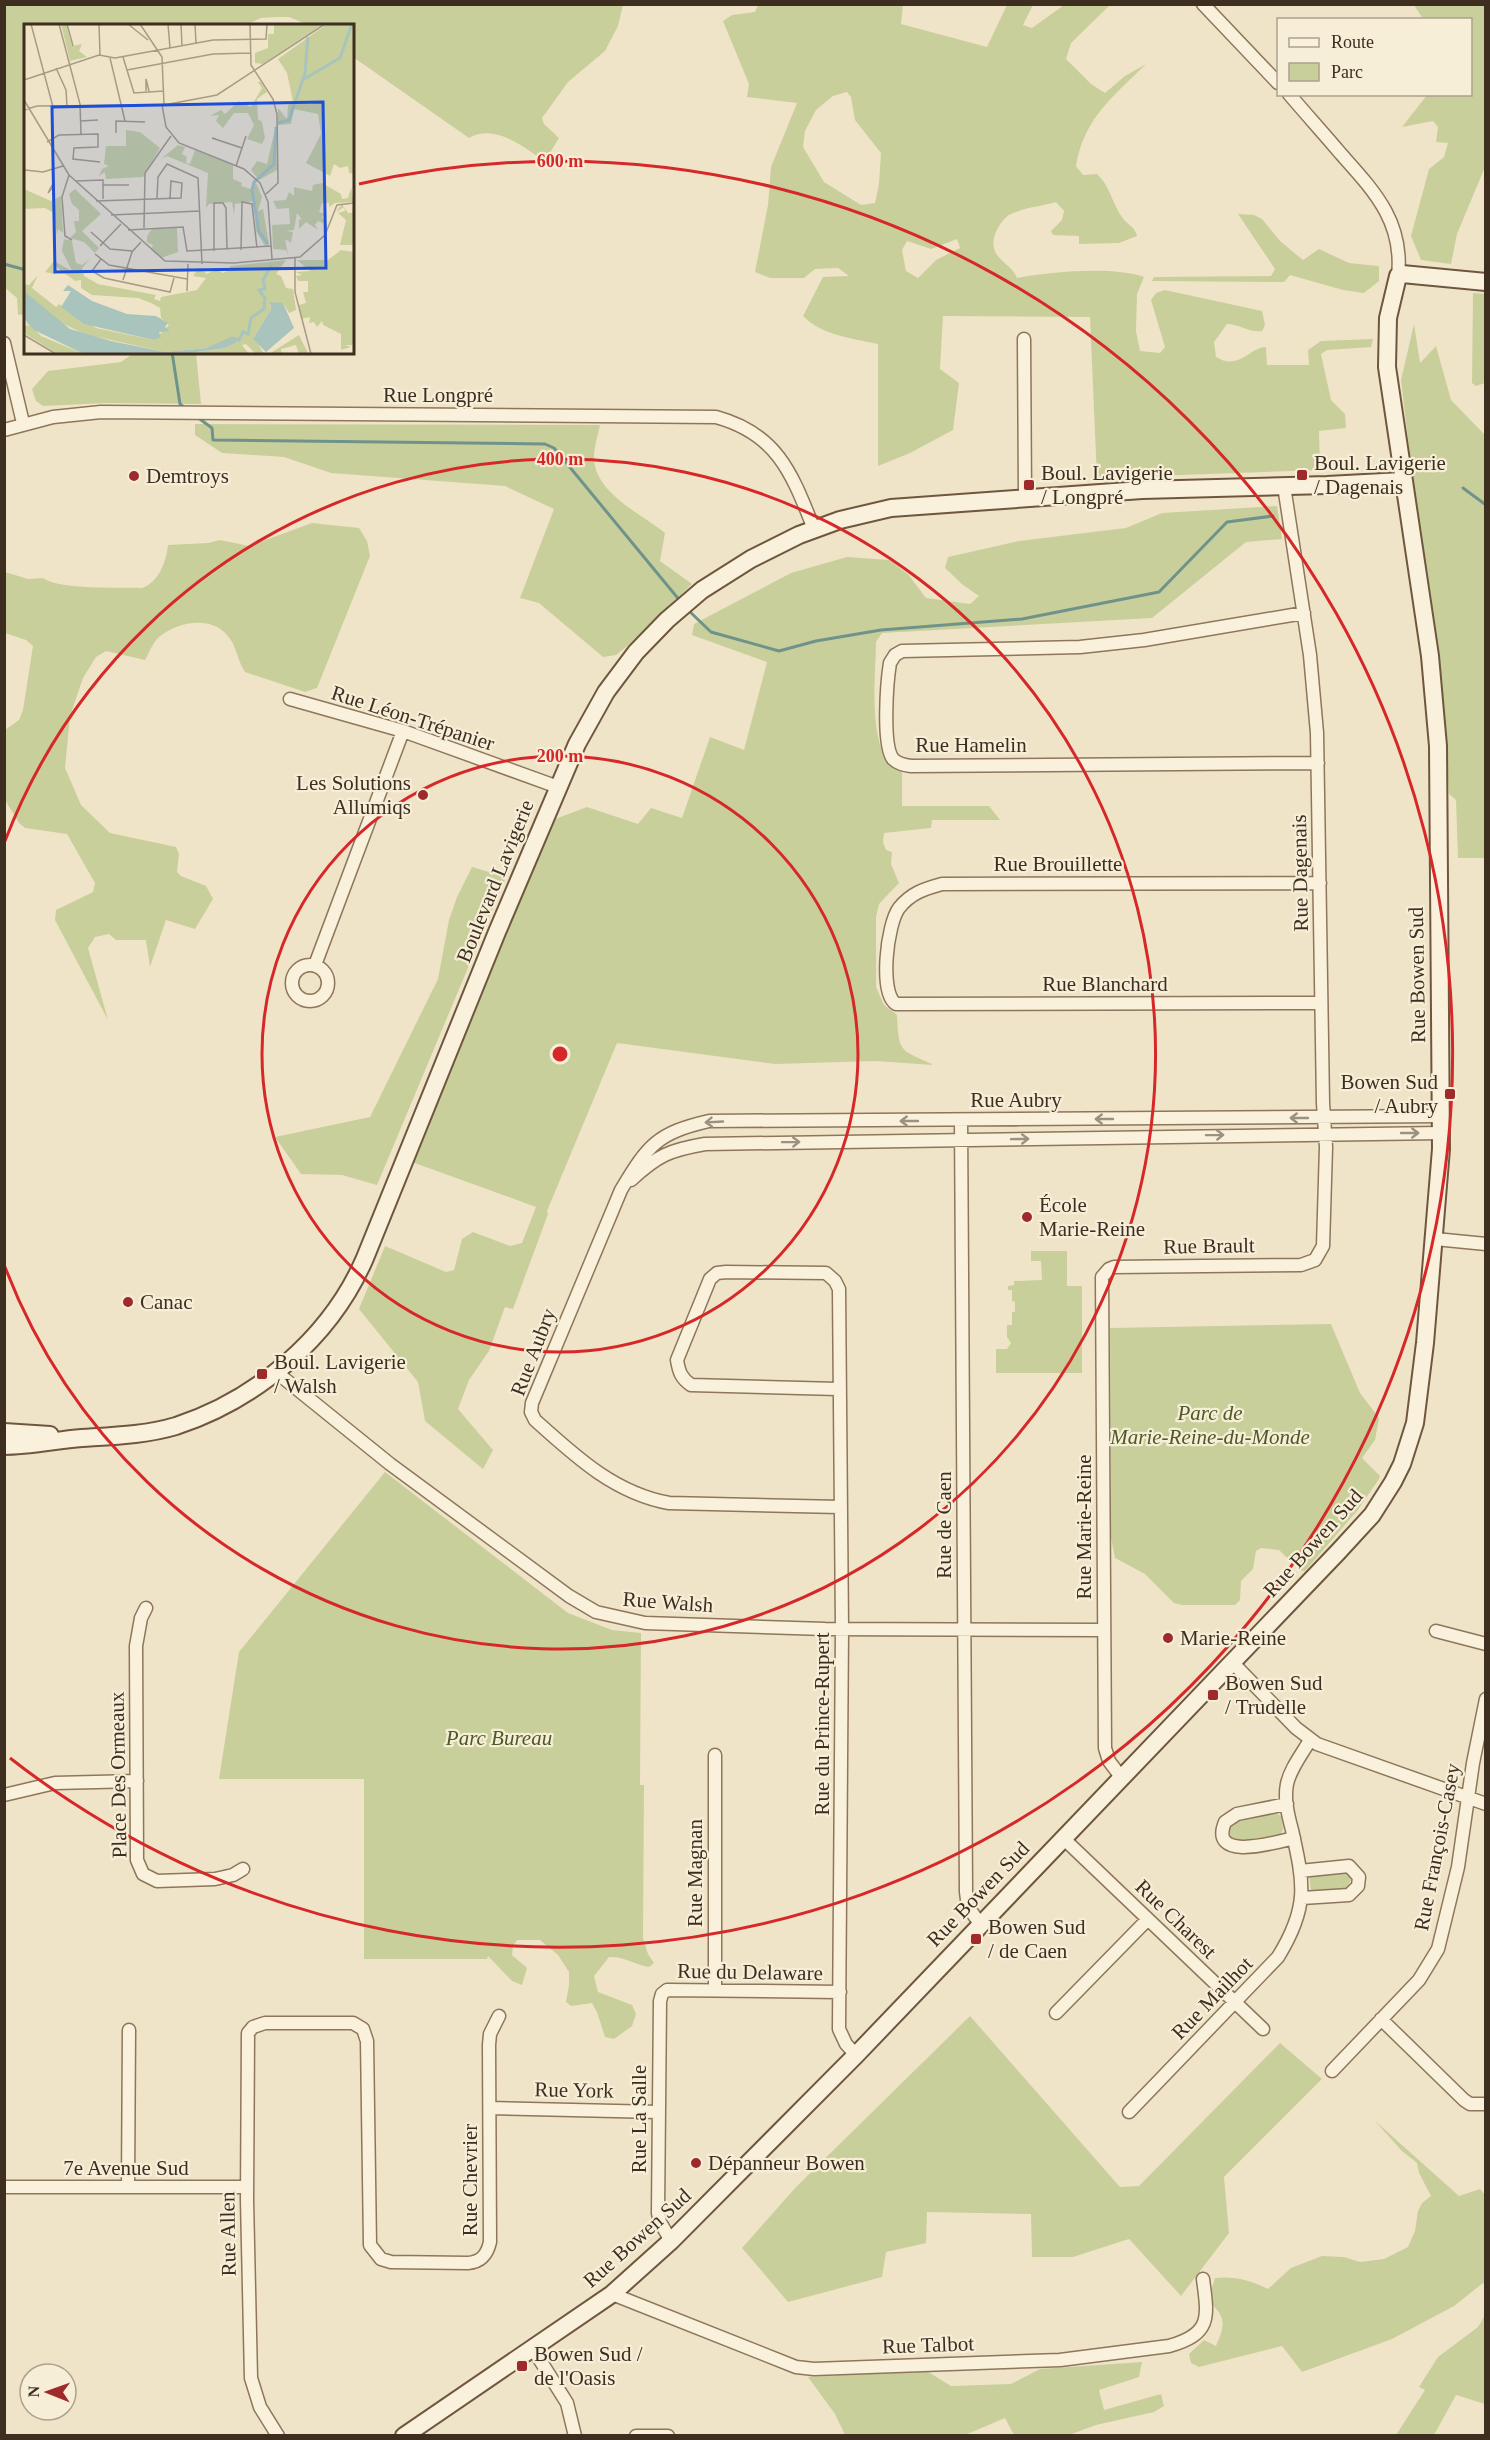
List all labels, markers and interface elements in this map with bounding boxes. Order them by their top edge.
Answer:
legend [1277,18,1472,96]
inset map [24,24,354,354]
text: Route [1331,32,1374,52]
text: Parc [1331,62,1363,82]
text: 600 m [537,151,583,171]
street label: Rue Longpré [383,383,493,407]
text: 400 m [537,449,583,469]
place label: Boul. Lavigerie / Dagenais [1314,451,1446,499]
place label: Boul. Lavigerie / Longpré [1041,461,1173,509]
place label: Demtroys [146,464,229,488]
marker: Boul. Lavigerie / Dagenais [1295,468,1309,482]
marker: Demtroys [127,469,141,483]
marker: Boul. Lavigerie / Longpré [1022,478,1036,492]
street label: Rue Léon-Trépanier [328,680,498,756]
street label: Rue Hamelin [915,733,1027,757]
text: 200 m [537,746,583,766]
place label: Les Solutions Allumiqs [296,771,411,819]
marker: Les Solutions Allumiqs [416,788,430,802]
street label: Boulevard Lavigerie [451,796,539,966]
street label: Rue Dagenais [1287,814,1313,932]
street label: Rue Brouillette [994,852,1122,876]
street label: Rue Bowen Sud [1404,906,1430,1043]
street label: Rue Blanchard [1042,972,1168,996]
centre of rings [550,1044,570,1064]
place label: Bowen Sud / Aubry [1341,1070,1438,1118]
marker: Bowen Sud / Aubry [1443,1087,1457,1101]
street label: Rue Aubry [970,1088,1062,1112]
one-way arrow [1289,1112,1309,1124]
one-way arrow [1094,1113,1114,1125]
one-way arrow [899,1115,919,1127]
one-way arrow [704,1117,724,1128]
one-way arrow [1399,1127,1419,1139]
one-way arrow [1204,1129,1224,1141]
one-way arrow [1009,1133,1029,1145]
one-way arrow [780,1136,800,1148]
place label: École Marie-Reine [1039,1193,1145,1241]
marker: École Marie-Reine [1020,1210,1034,1224]
street label: Rue Brault [1163,1233,1255,1259]
place label: Canac [140,1290,192,1314]
marker: Canac [121,1295,135,1309]
street label: Rue Aubry [505,1304,561,1399]
place label: Boul. Lavigerie / Walsh [274,1350,406,1398]
marker: Boul. Lavigerie / Walsh [255,1367,269,1381]
park label: Parc de Marie-Reine-du-Monde [1109,1401,1310,1449]
street label: Rue Marie-Reine [1072,1454,1096,1600]
street label: Rue de Caen [932,1471,956,1579]
street label: Rue Bowen Sud [1258,1484,1368,1602]
street label: Rue Walsh [622,1587,715,1617]
place label: Marie-Reine [1180,1626,1286,1650]
marker: Marie-Reine [1161,1631,1175,1645]
street label: Rue du Prince-Rupert [810,1632,834,1816]
place label: Bowen Sud / Trudelle [1225,1671,1323,1719]
marker: Bowen Sud / Trudelle [1206,1688,1220,1702]
street label: Place Des Ormeaux [105,1691,131,1859]
park label: Parc Bureau [445,1726,552,1750]
street label: Rue François-Casey [1409,1761,1465,1933]
street label: Rue Magnan [683,1819,707,1927]
street label: Rue Bowen Sud [922,1836,1034,1951]
street label: Rue Charest [1131,1875,1222,1964]
place label: Bowen Sud / de Caen [988,1915,1086,1963]
marker: Bowen Sud / de Caen [969,1932,983,1946]
street label: Rue Mailhot [1167,1952,1257,2044]
street label: Rue du Delaware [677,1959,823,1985]
street label: Rue La Salle [627,2065,651,2173]
street label: Rue York [534,2077,614,2103]
street label: Rue Chevrier [458,2124,482,2236]
place label: Dépanneur Bowen [708,2151,865,2175]
street label: 7e Avenue Sud [63,2156,189,2180]
marker: Dépanneur Bowen [689,2156,703,2170]
street label: Rue Bowen Sud [578,2183,696,2293]
street label: Rue Allen [215,2191,241,2276]
street label: Rue Talbot [882,2331,975,2359]
place label: Bowen Sud / de l'Oasis [534,2342,643,2390]
marker: Bowen Sud / de l'Oasis [515,2359,529,2373]
north arrow [18,2362,78,2422]
text: N [25,2385,42,2398]

